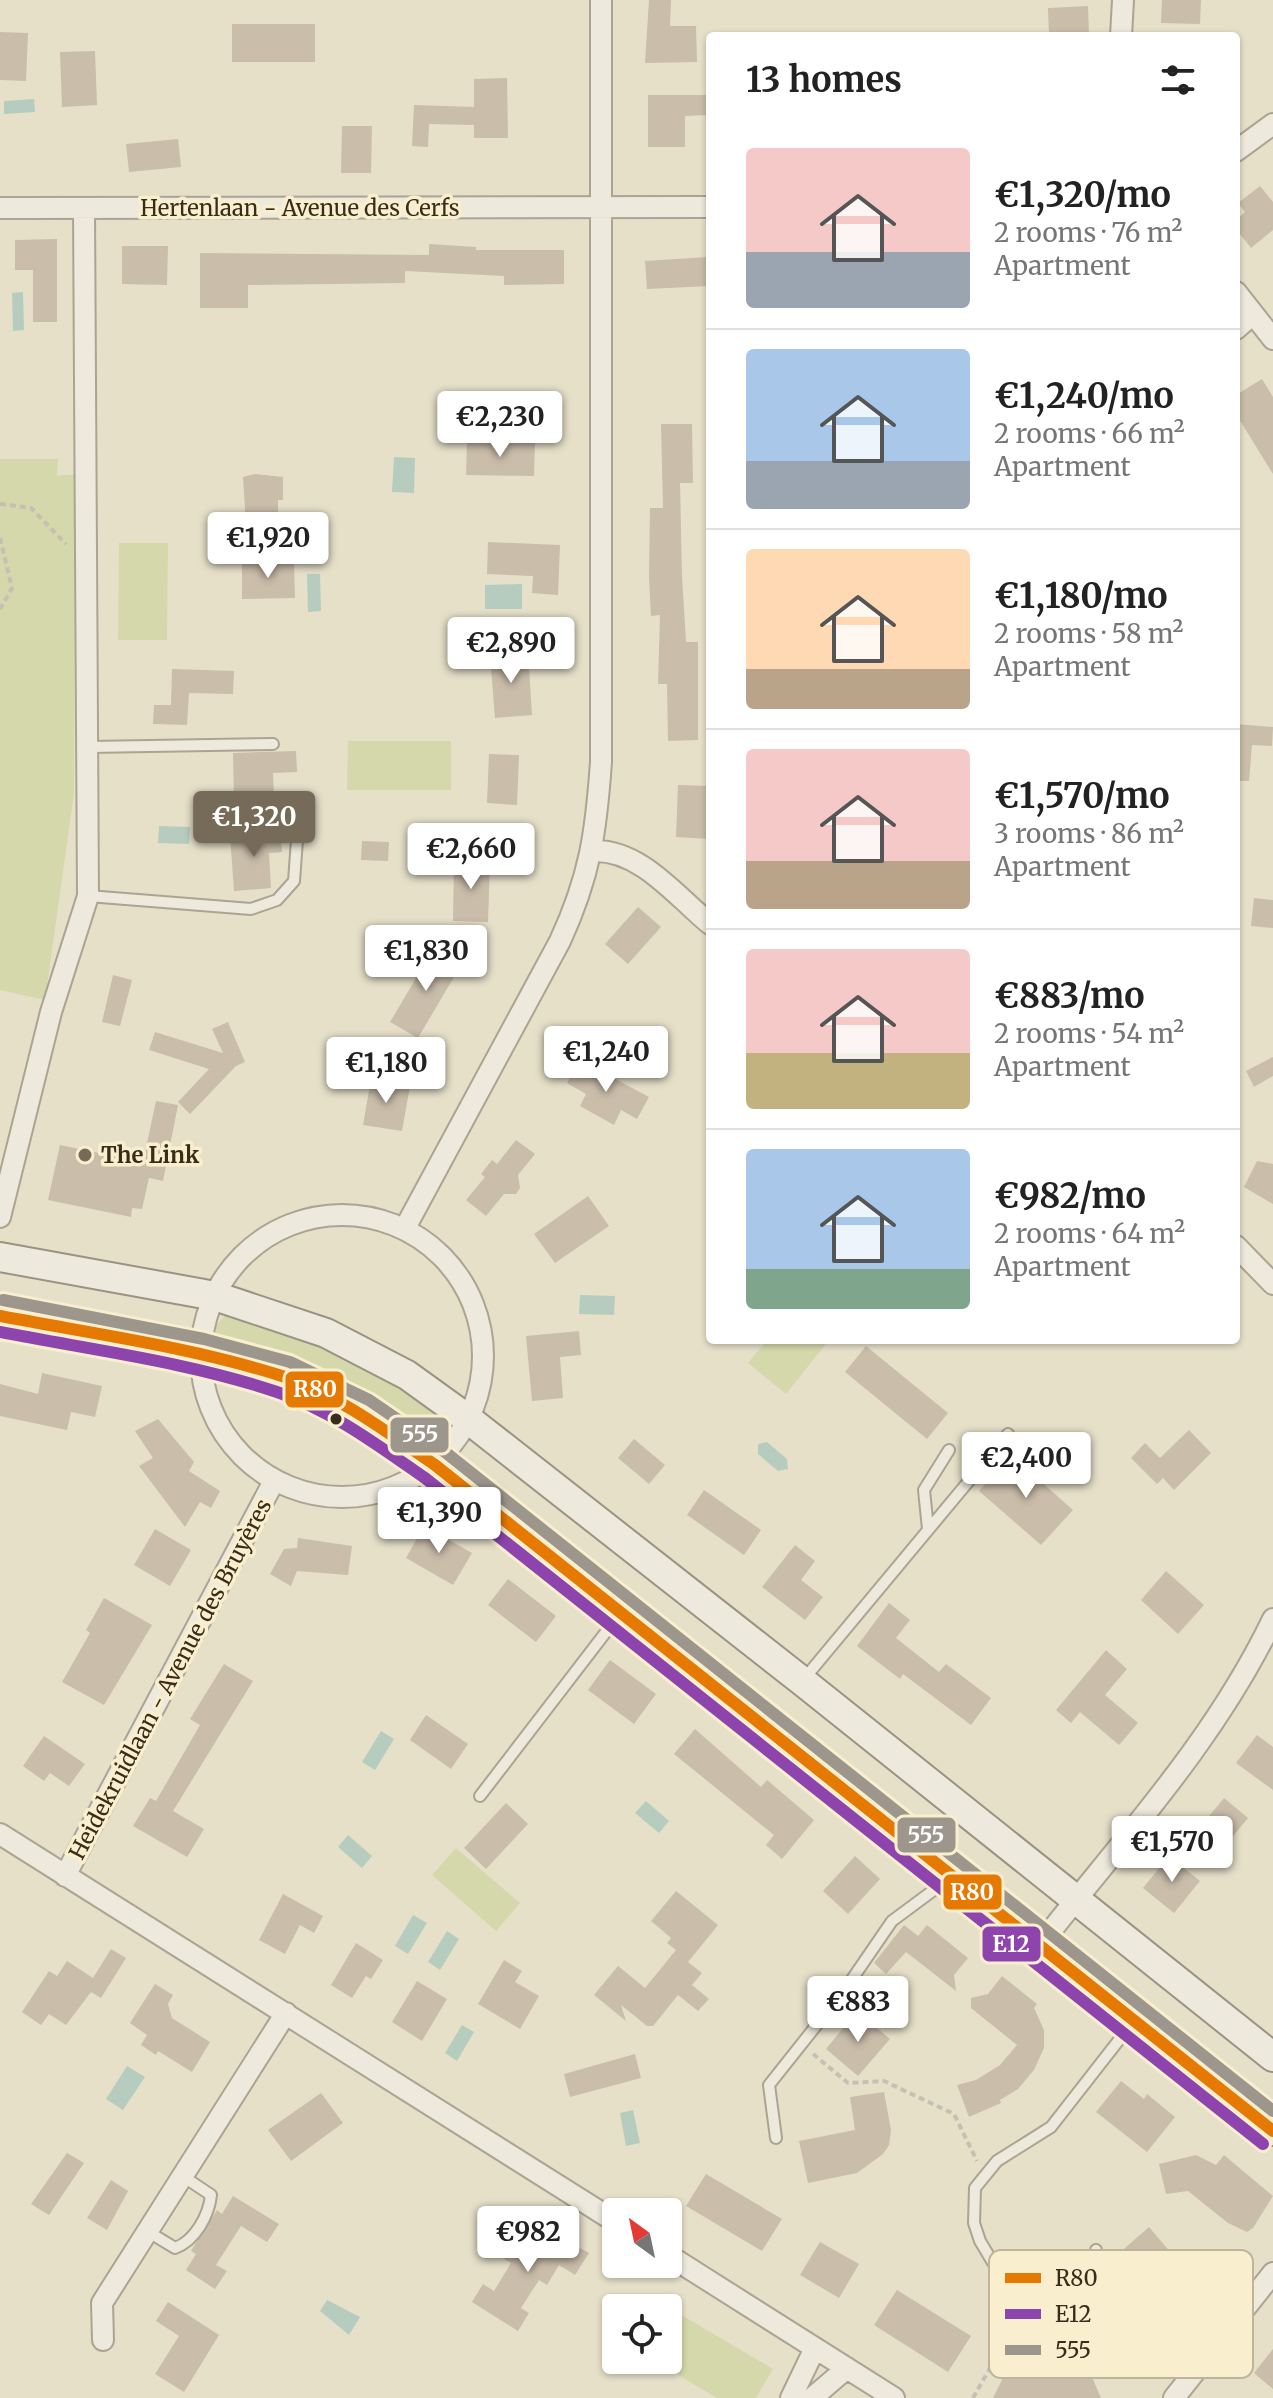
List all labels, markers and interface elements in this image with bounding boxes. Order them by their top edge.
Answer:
icon: filters [1156,58,1200,102]
text: 13 homes [746,59,902,101]
text: €1,320/mo [994,174,1171,216]
icon: home [810,180,906,276]
street label: Hertenlaan - Avenue des Cerfs [140,194,460,222]
text: 2 rooms · 76 m² [994,216,1182,249]
text: Apartment [994,249,1131,282]
text: €1,240/mo [994,375,1174,417]
icon: home [810,381,906,477]
pin: €2,230 [435,391,565,459]
text: €2,230 [455,400,545,433]
text: 2 rooms · 66 m² [994,417,1185,450]
text: Apartment [994,450,1131,483]
pin: €1,920 [203,512,333,580]
text: €1,920 [226,521,310,554]
text: €1,180/mo [994,575,1168,617]
icon: home [810,581,906,677]
pin: €2,890 [446,617,576,685]
text: 2 rooms · 58 m² [994,617,1183,650]
text: €2,890 [466,626,556,659]
text: Apartment [994,650,1131,683]
text: €1,570/mo [994,775,1169,817]
icon: home [810,781,906,877]
pin: €1,320 [189,791,319,859]
text: €1,320 [211,800,297,833]
text: 3 rooms · 86 m² [994,817,1184,850]
pin: €2,660 [406,823,536,891]
text: €2,660 [426,832,516,865]
text: Apartment [994,850,1131,883]
pin: €1,830 [361,925,491,993]
text: €1,830 [383,934,469,967]
text: €883/mo [994,975,1145,1017]
icon: home [810,981,906,1077]
text: 2 rooms · 54 m² [994,1017,1184,1050]
pin: €1,240 [541,1026,671,1094]
text: €1,240 [562,1035,650,1068]
pin: €1,180 [321,1037,451,1105]
text: €1,180 [344,1046,428,1079]
text: Apartment [994,1050,1131,1083]
place label: The Link [101,1141,200,1169]
marker: The Link [76,1146,94,1164]
text: €982/mo [994,1175,1146,1217]
icon: home [810,1181,906,1277]
text: 2 rooms · 64 m² [994,1217,1185,1250]
text: Apartment [994,1250,1131,1283]
line badge: R80 [284,1370,345,1409]
text: R80 [293,1375,337,1403]
unlabelled marker [328,1411,344,1427]
line badge: 555 [389,1416,450,1454]
text: 555 [402,1420,438,1448]
pin: €2,400 [961,1432,1091,1500]
text: €2,400 [980,1441,1072,1474]
pin: €1,390 [374,1487,504,1555]
street label: Heidekruidlaan - Avenue des Bruyères [63,1494,277,1864]
text: €1,390 [396,1496,482,1529]
line badge: 555 [896,1816,957,1854]
pin: €1,570 [1107,1816,1237,1884]
text: 555 [908,1821,944,1849]
text: €1,570 [1130,1825,1214,1858]
line badge: R80 [942,1873,1003,1911]
text: R80 [950,1878,994,1906]
line badge: E12 [981,1925,1042,1963]
text: E12 [992,1930,1030,1958]
pin: €883 [811,1976,905,2044]
text: €883 [825,1985,891,2018]
north arrow [602,2198,682,2278]
map controls [602,2198,682,2374]
pin: €982 [481,2206,575,2274]
text: €982 [495,2215,561,2248]
legend [989,2250,1253,2378]
text: R80 [1055,2264,1098,2292]
button: locate [602,2294,682,2374]
text: E12 [1055,2300,1092,2328]
text: 555 [1055,2336,1091,2364]

